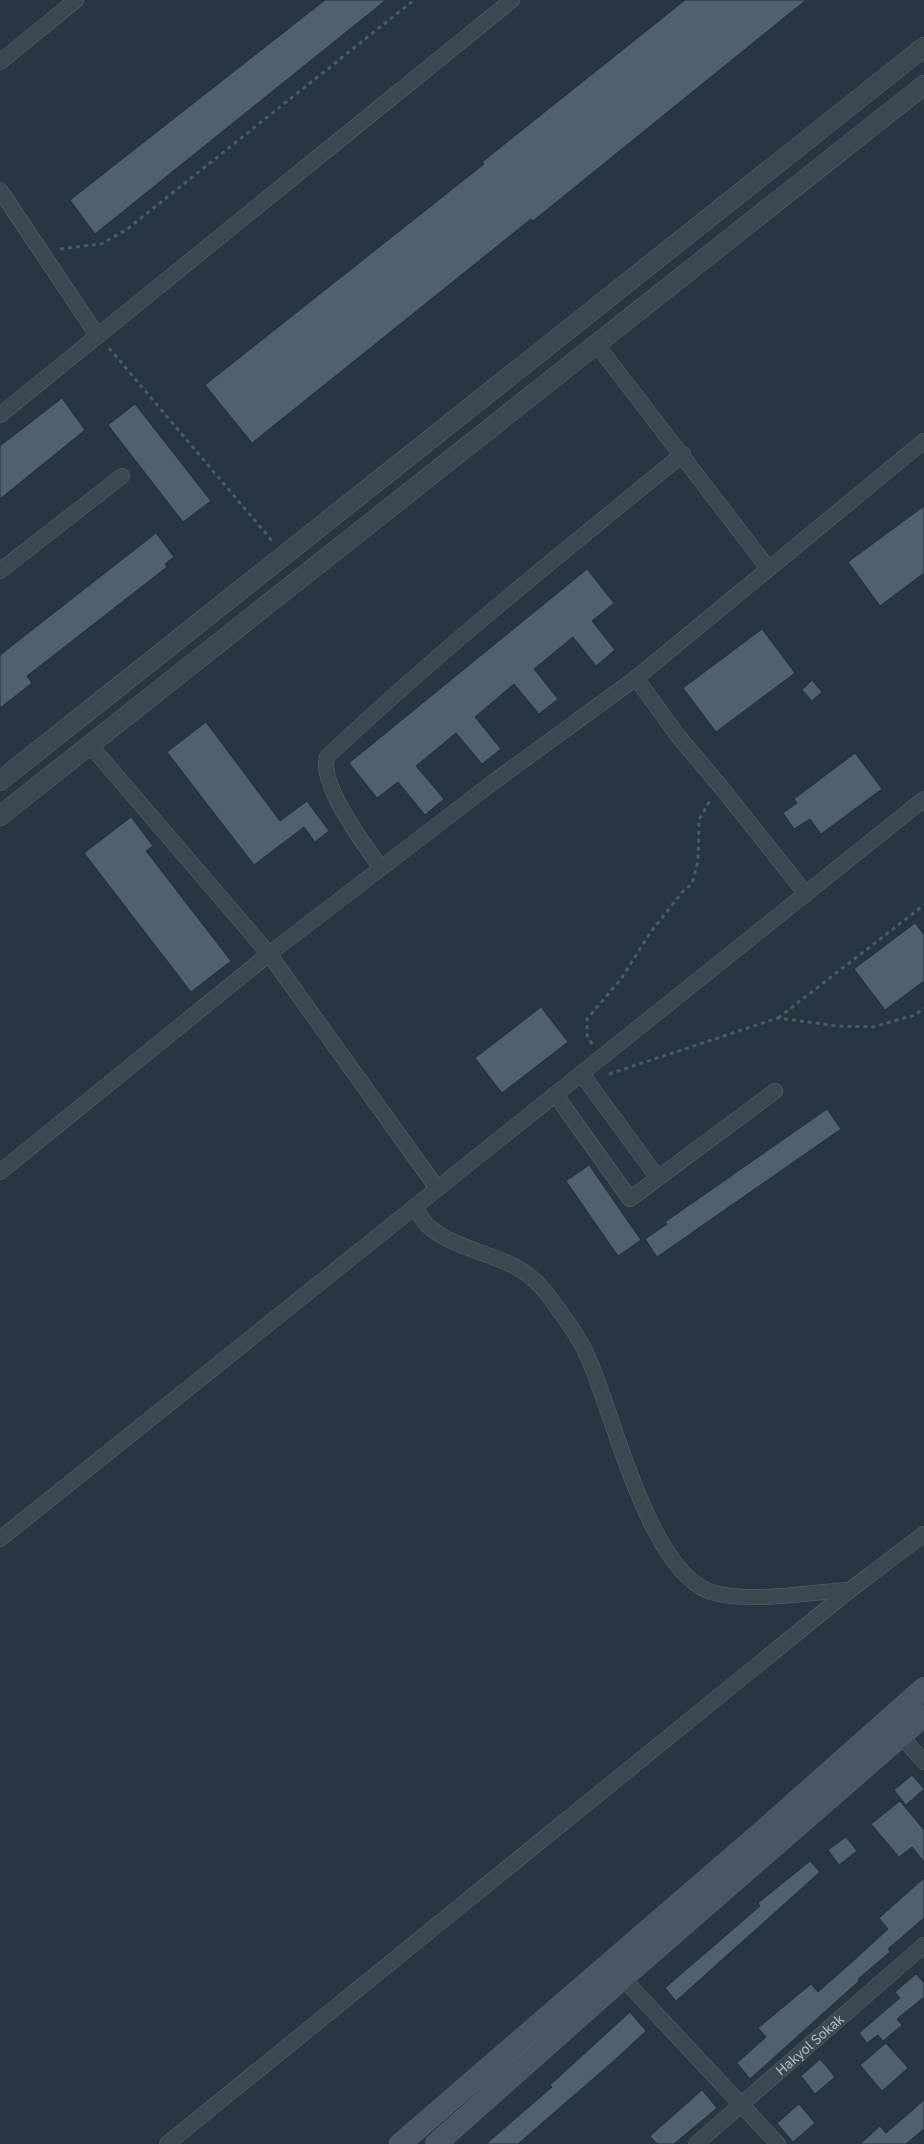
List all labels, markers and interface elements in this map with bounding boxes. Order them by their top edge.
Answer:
street label: Hakyol Sokak [772,2010,848,2079]

